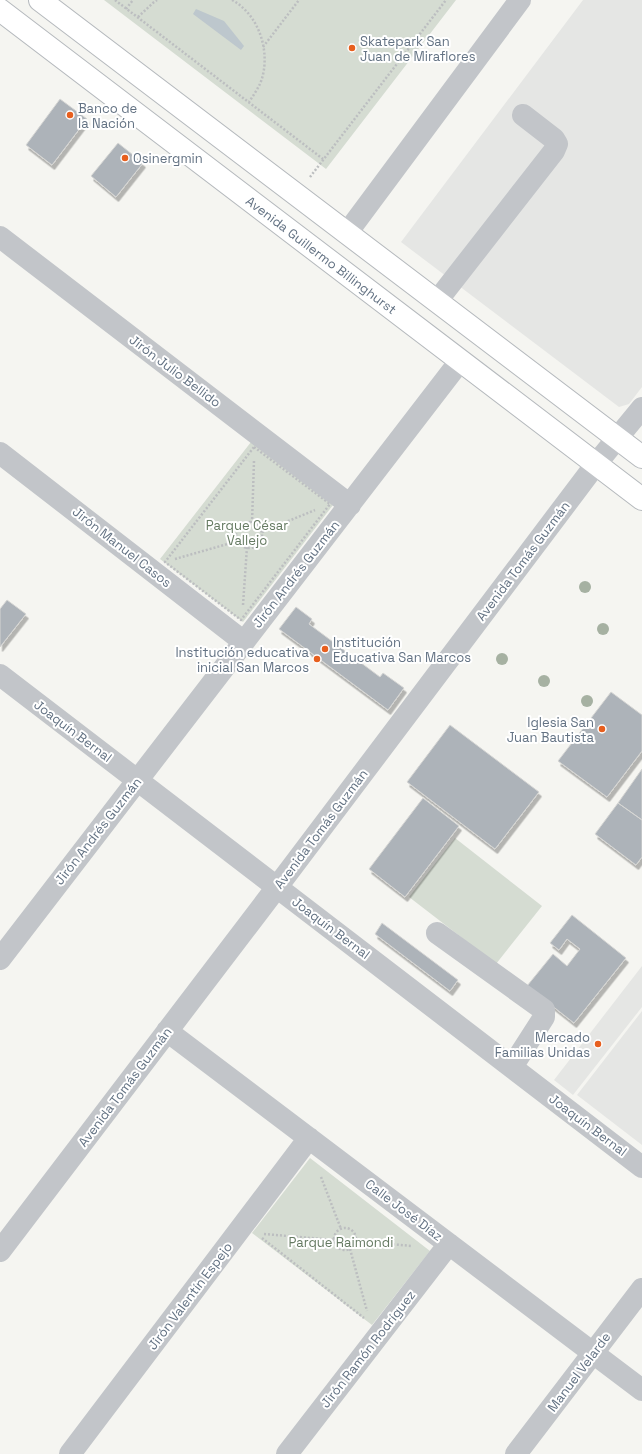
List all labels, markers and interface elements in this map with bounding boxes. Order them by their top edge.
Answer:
place label: Skatepark San Juan de Miraflores [360,33,476,65]
marker: Skatepark San Juan de Miraflores [347,43,357,53]
place label: Banco de la Nación [78,100,137,132]
marker: Banco de la Nación [65,110,75,120]
place label: Osinergmin [133,150,203,167]
marker: Osinergmin [120,153,130,163]
street label: Avenida Guillermo Billinghurst [243,192,400,318]
street label: Jirón Julio Bellido [126,331,224,411]
street label: Avenida Tomás Guzmán [472,498,574,624]
street label: Jirón Manuel Casos [69,503,175,591]
park label: Parque César Vallejo [206,517,288,549]
street label: Jirón Andrés Guzmán [249,517,343,631]
place label: Institución Educativa San Marcos [333,634,471,666]
place label: Institución educativa inicial San Marcos [175,644,310,676]
marker: Institución Educativa San Marcos [320,644,330,654]
marker: Institución educativa inicial San Marcos [312,654,322,664]
street label: Joaquín Bernal [31,696,115,766]
place label: Iglesia San Juan Bautista [507,714,595,746]
marker: Iglesia San Juan Bautista [597,724,607,734]
street label: Avenida Tomás Guzmán [270,766,372,892]
street label: Jirón Andrés Guzmán [51,774,145,888]
street label: Joaquín Bernal [289,893,373,963]
street label: Avenida Tomás Guzmán [74,1024,176,1150]
place label: Mercado Familias Unidas [495,1029,590,1061]
marker: Mercado Familias Unidas [593,1039,603,1049]
street label: Joaquín Bernal [546,1090,630,1160]
street label: Calle José Díaz [362,1175,446,1245]
park label: Parque Raimondi [289,1234,393,1251]
street label: Jirón Valentín Espejo [144,1239,236,1353]
street label: Jirón Ramón Rodríguez [317,1287,419,1411]
street label: Manuel Velarde [544,1329,614,1415]

